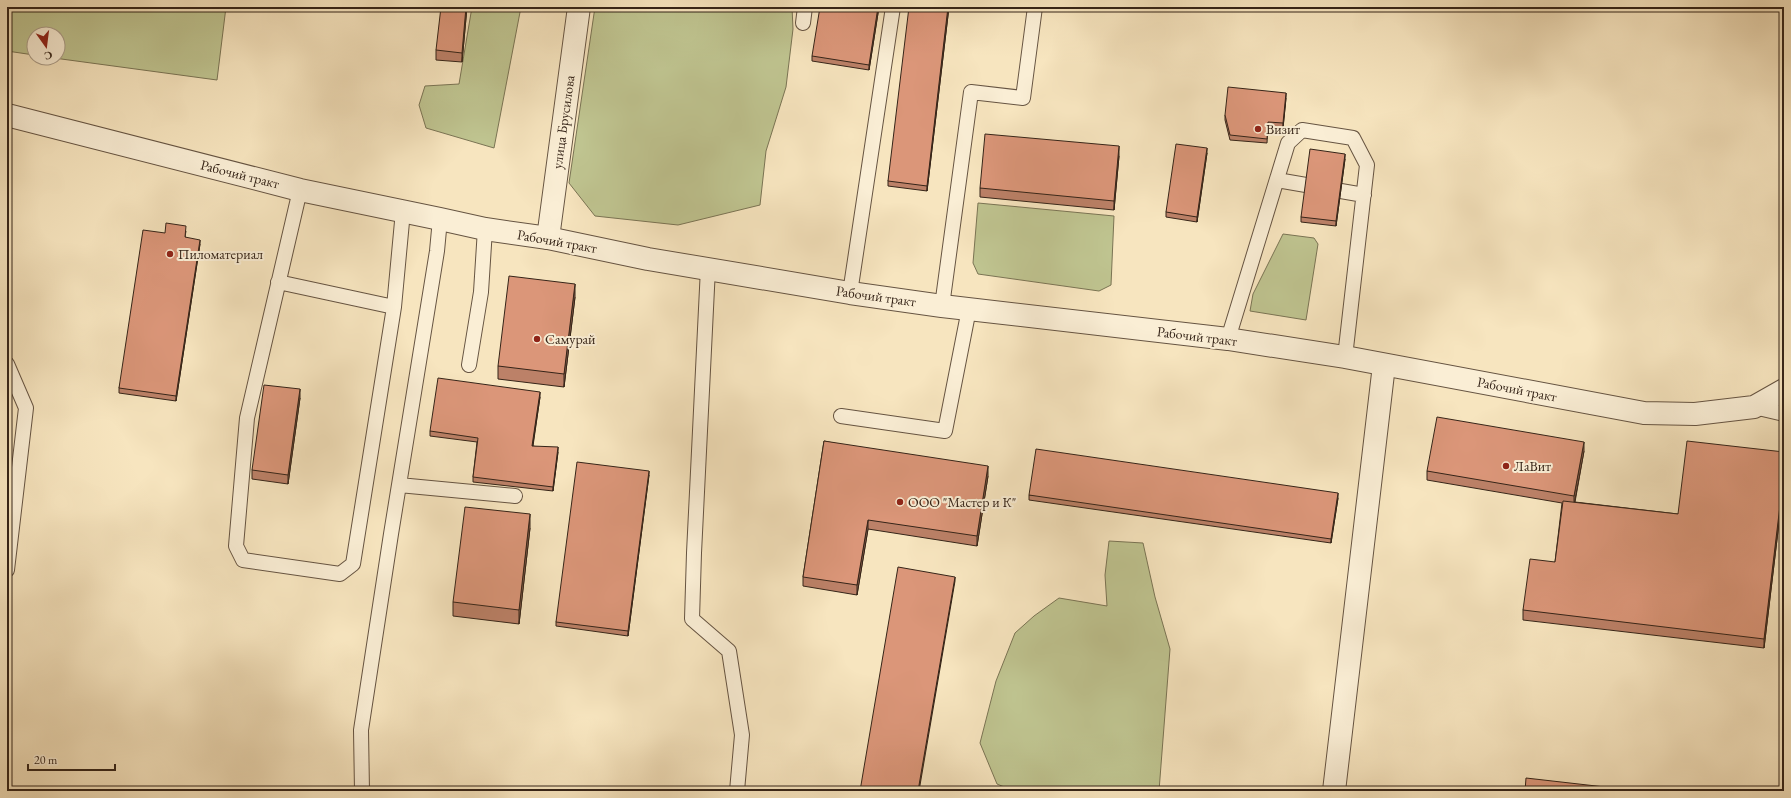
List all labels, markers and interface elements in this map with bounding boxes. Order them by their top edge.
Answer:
north arrow [26,26,66,66]
text: С [43,48,54,63]
street label: улица Брусилова [548,74,579,170]
place label: Визит [1266,120,1300,138]
marker: Визит [1253,124,1263,134]
street label: Рабочий тракт [199,156,282,193]
street label: Рабочий тракт [516,225,598,257]
place label: Пиломатериал [178,245,263,263]
marker: Пиломатериал [165,249,175,259]
street label: Рабочий тракт [835,281,917,311]
street label: Рабочий тракт [1156,322,1238,350]
place label: Самурай [545,330,596,348]
marker: Самурай [532,334,542,344]
street label: Рабочий тракт [1476,372,1559,406]
place label: ЛаВит [1514,457,1551,475]
marker: ЛаВит [1501,461,1511,471]
place label: ООО "Мастер и К" [908,493,1016,511]
marker: ООО "Мастер и К" [895,497,905,507]
scale bar [28,746,115,772]
text: 20 m [34,752,58,768]

